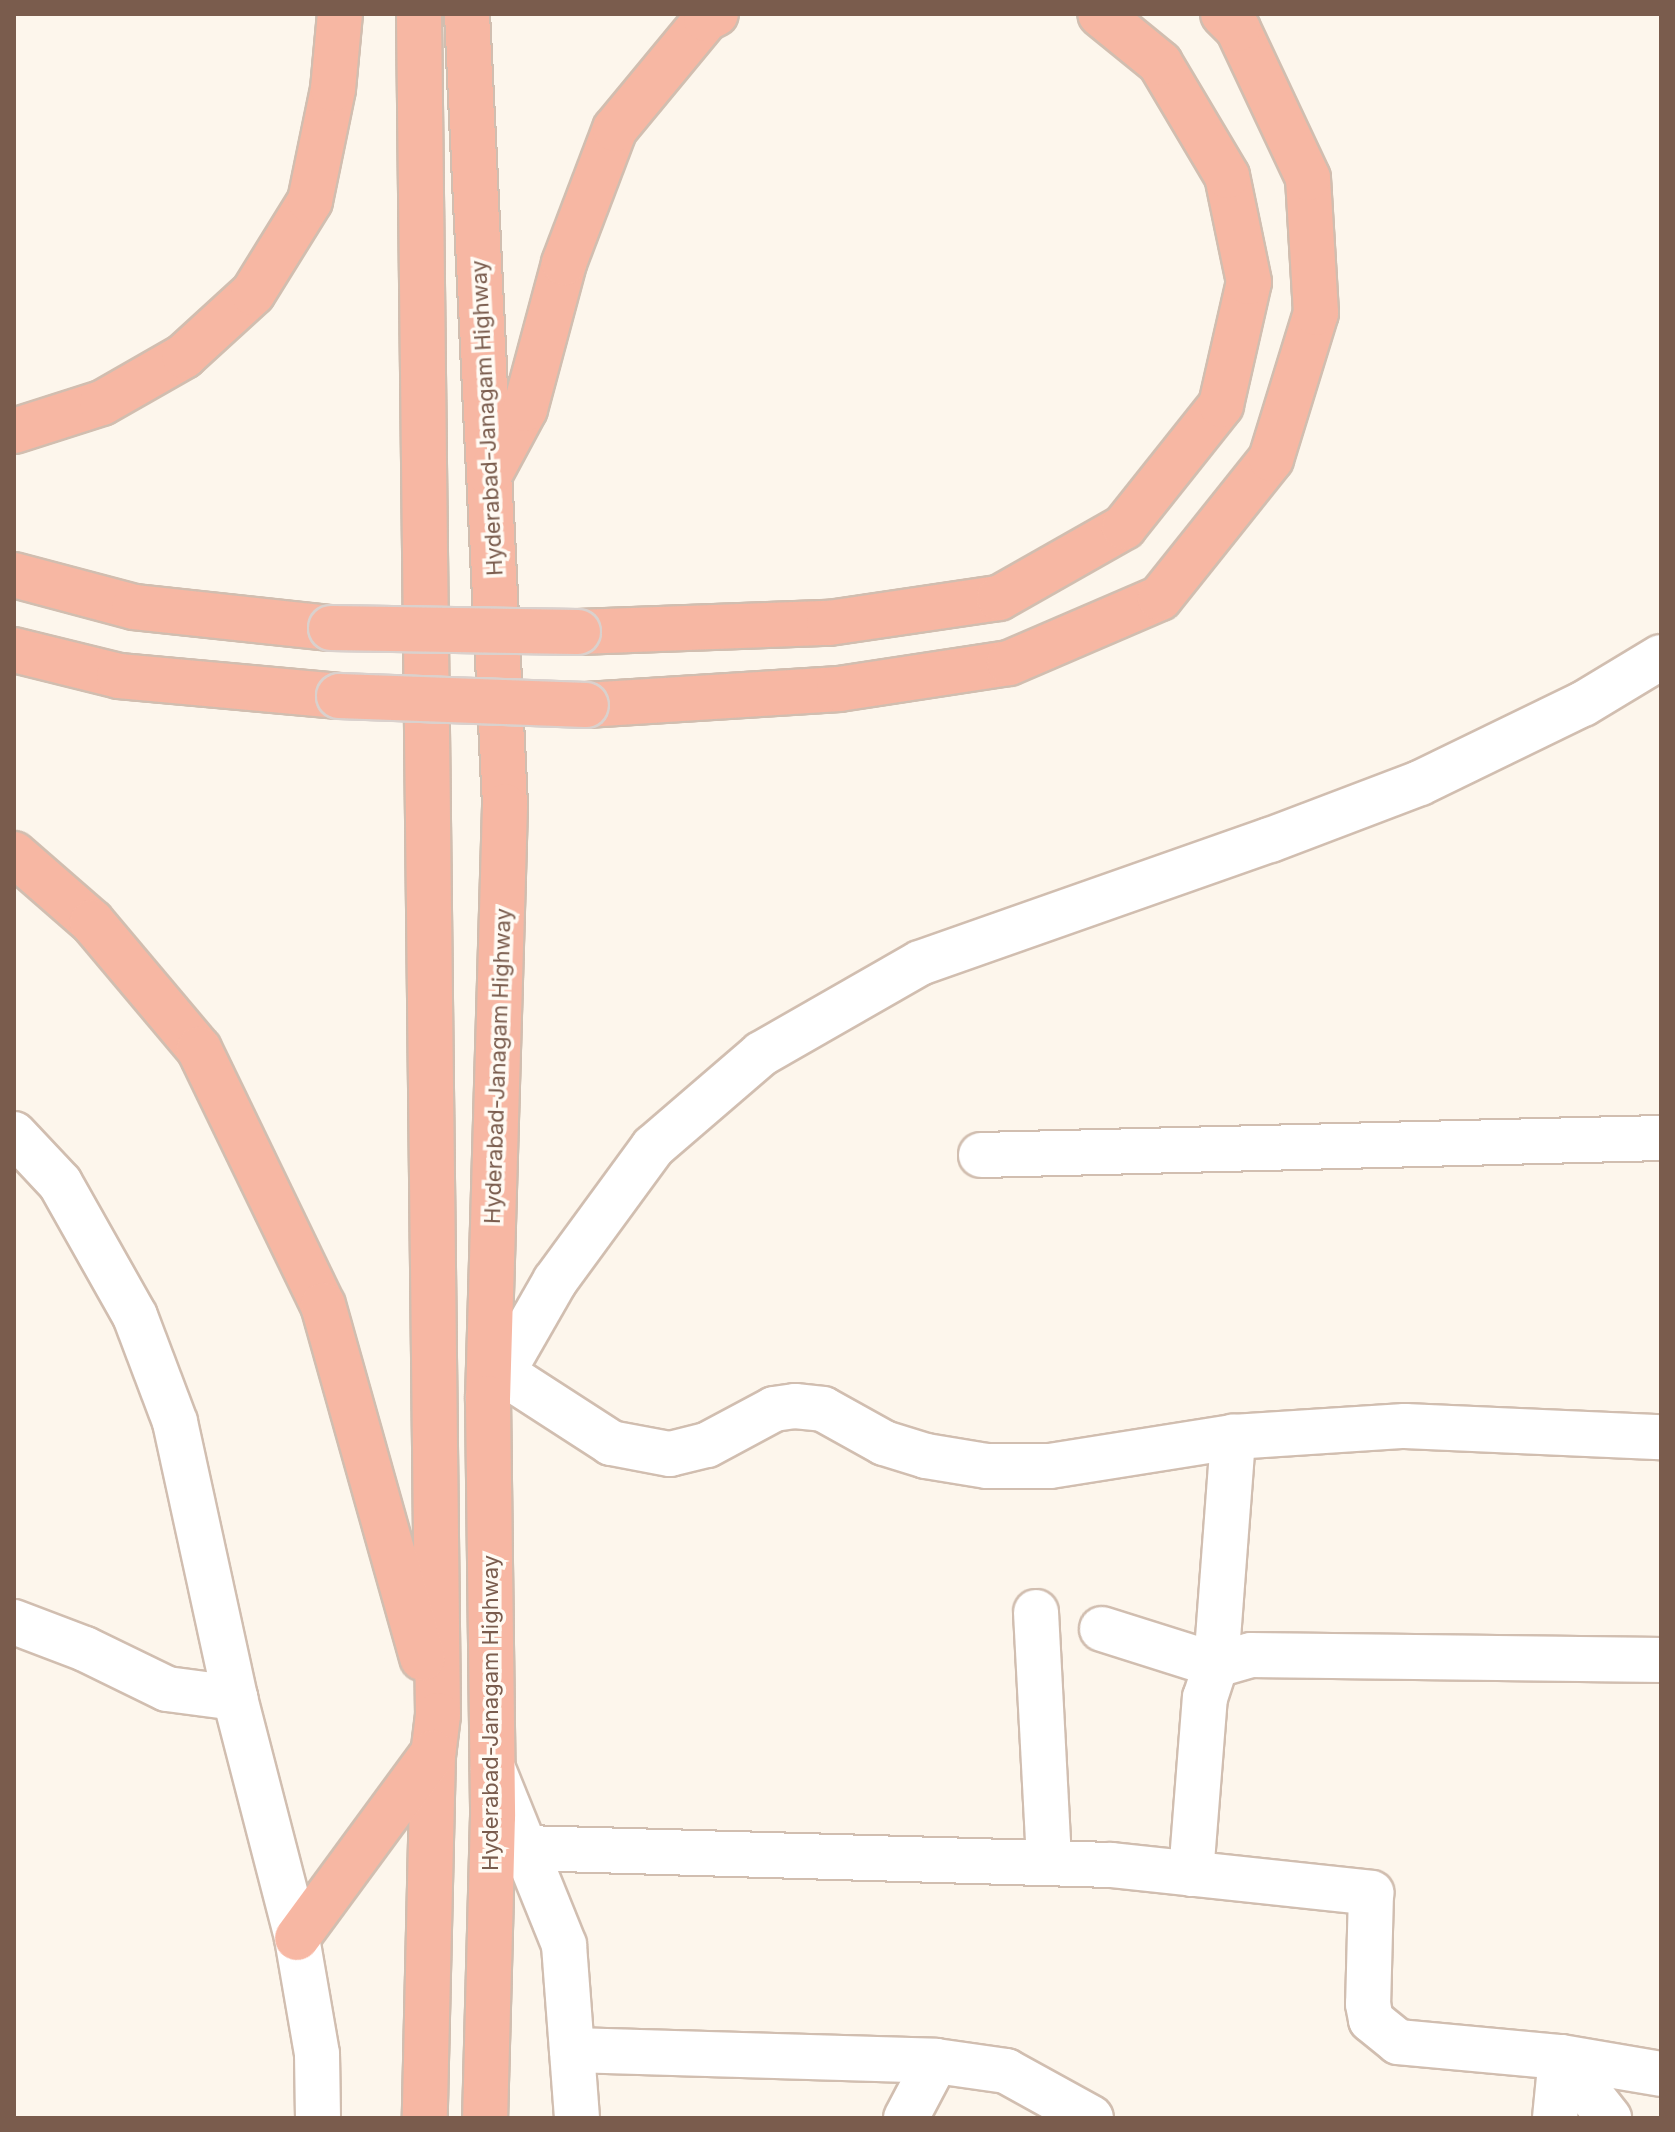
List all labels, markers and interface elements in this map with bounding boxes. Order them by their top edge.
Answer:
street label: Hyderabad-Janagam Highway [466,259,508,577]
street label: Hyderabad-Janagam Highway [479,908,517,1224]
street label: Hyderabad-Janagam Highway [478,1555,504,1871]

